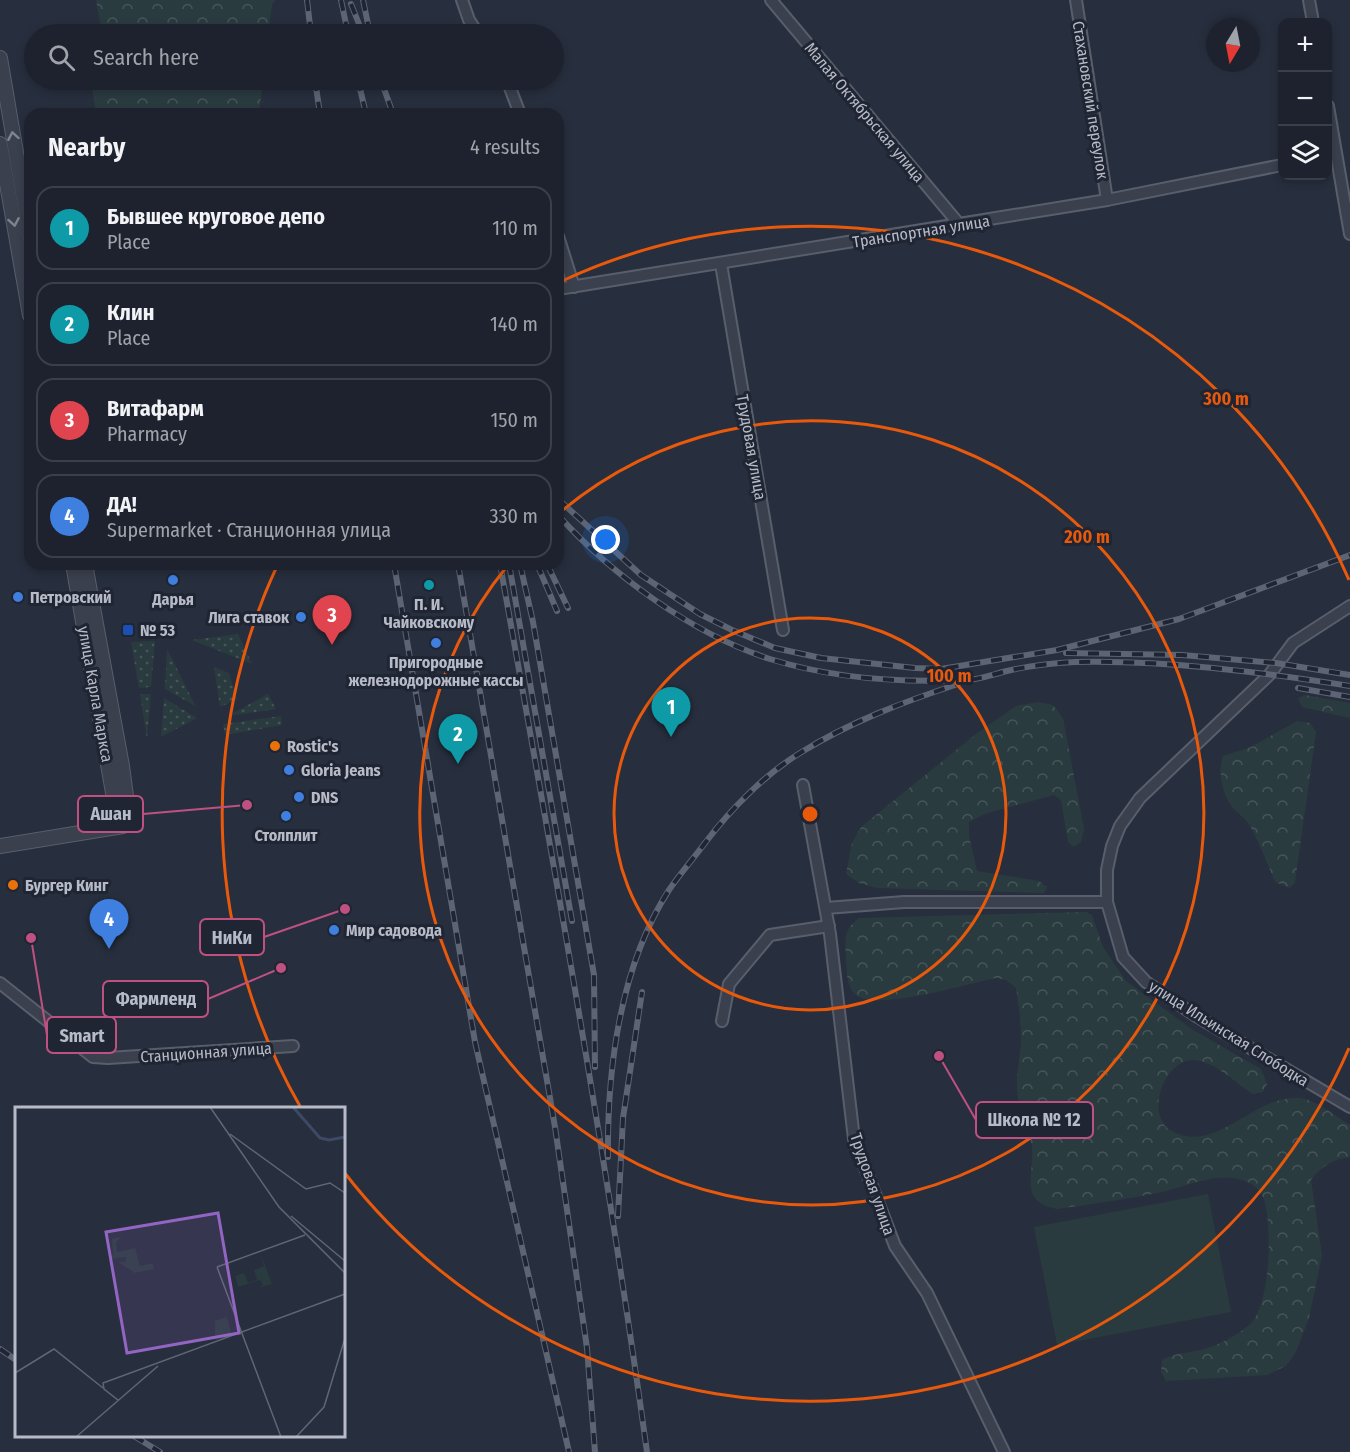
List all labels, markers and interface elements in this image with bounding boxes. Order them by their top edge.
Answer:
north arrow [1206,18,1260,72]
map controls [1278,18,1332,180]
button: + [1278,18,1332,72]
street label: Стахановский переулок [1069,20,1112,181]
search box [24,24,564,90]
street label: Малая Октябрьская улица [801,39,929,186]
icon: search [45,41,78,74]
text: Search here [93,44,199,71]
button: − [1278,72,1332,126]
button: layers [1278,126,1332,180]
one-way arrow [7,132,20,142]
text: Nearby [48,132,125,163]
text: 4 results [470,135,540,159]
text: Бывшее круговое депо [107,203,325,230]
street label: Транспортная улица [851,211,991,252]
text: 1 [65,216,74,240]
text: 110 m [492,216,538,240]
one-way arrow [7,217,20,227]
text: Place [107,230,150,254]
text: Клин [107,299,154,326]
text: 2 [65,312,74,336]
text: 140 m [490,312,538,336]
text: Place [107,326,150,350]
text: 300 m [1202,388,1249,410]
street label: Трудовая улица [733,393,770,501]
text: Витафарм [107,395,204,422]
text: 3 [65,408,74,432]
text: 150 m [491,408,538,432]
text: Pharmacy [107,422,187,446]
text: ДА! [107,491,137,518]
text: 4 [64,504,75,528]
text: 330 m [489,504,538,528]
text: Supermarket · Станционная улица [107,518,391,542]
your location [591,525,620,554]
text: 200 m [1063,526,1110,548]
marker: Дарья [166,573,180,587]
marker: П. И. Чайковскому [422,578,436,592]
place label: Петровский [30,588,112,607]
marker: Петровский [11,590,25,604]
place label: Дарья [151,590,194,609]
place label: П. И. Чайковскому [384,595,475,632]
pin: 3 [312,596,352,645]
place label: Лига ставок [208,608,290,627]
marker: Лига ставок [294,610,308,624]
place label: № 53 [140,621,175,640]
marker: № 53 [121,623,135,637]
street label: улица Карла Маркса [74,625,117,764]
marker: Пригородные железнодорожные кассы [429,636,443,650]
place label: Пригородные железнодорожные кассы [348,653,523,690]
text: 100 m [927,665,971,687]
pin: 1 [652,688,690,737]
pin: 2 [438,714,478,764]
place label: Rostic's [287,737,339,756]
marker: Rostic's [268,739,282,753]
place label: Gloria Jeans [301,761,381,780]
marker: Gloria Jeans [282,763,296,777]
place label: DNS [311,788,338,807]
marker: DNS [292,790,306,804]
callout: Ашан [78,796,143,832]
text: Ашан [90,803,132,825]
centre of rings [800,804,820,824]
marker: Столплит [279,809,293,823]
place label: Столплит [255,826,318,845]
place label: Бургер Кинг [25,876,109,895]
marker: Бургер Кинг [6,878,20,892]
pin: 4 [90,900,128,949]
callout: НиКи [200,919,264,955]
place label: Мир садовода [346,921,442,940]
marker: Мир садовода [327,923,341,937]
text: НиКи [212,927,252,949]
street label: улица Ильинская Слободка [1145,976,1312,1090]
callout: Фармленд [103,981,208,1017]
text: Фармленд [116,988,196,1010]
callout: Smart [47,1017,116,1053]
text: Smart [60,1025,105,1047]
street label: Станционная улица [140,1038,273,1067]
callout: Школа № 12 [976,1102,1093,1138]
inset map [15,1107,345,1437]
text: Школа № 12 [987,1109,1081,1131]
street label: Трудовая улица [846,1131,899,1238]

